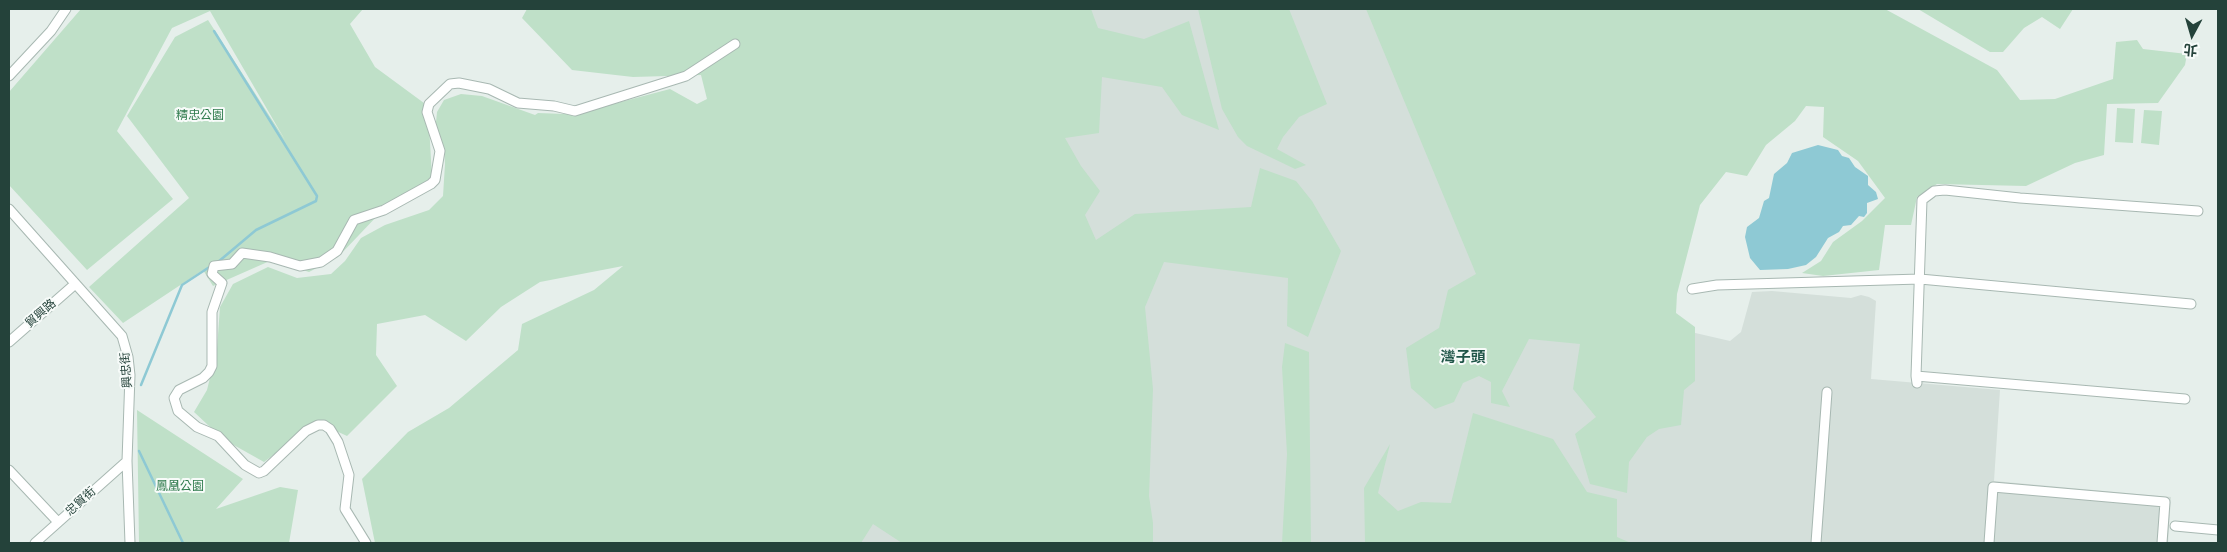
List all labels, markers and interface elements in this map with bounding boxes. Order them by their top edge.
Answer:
north arrow [2167,10,2217,60]
text: 北 [2183,41,2198,59]
park label: 精忠公園 [176,109,224,123]
street label: 貿興路 [23,297,59,331]
district label: 灣子頭 [1441,349,1485,367]
street label: 興忠街 [118,351,136,389]
park label: 鳳凰公園 [156,480,204,494]
street label: 忠貿街 [63,485,99,519]

